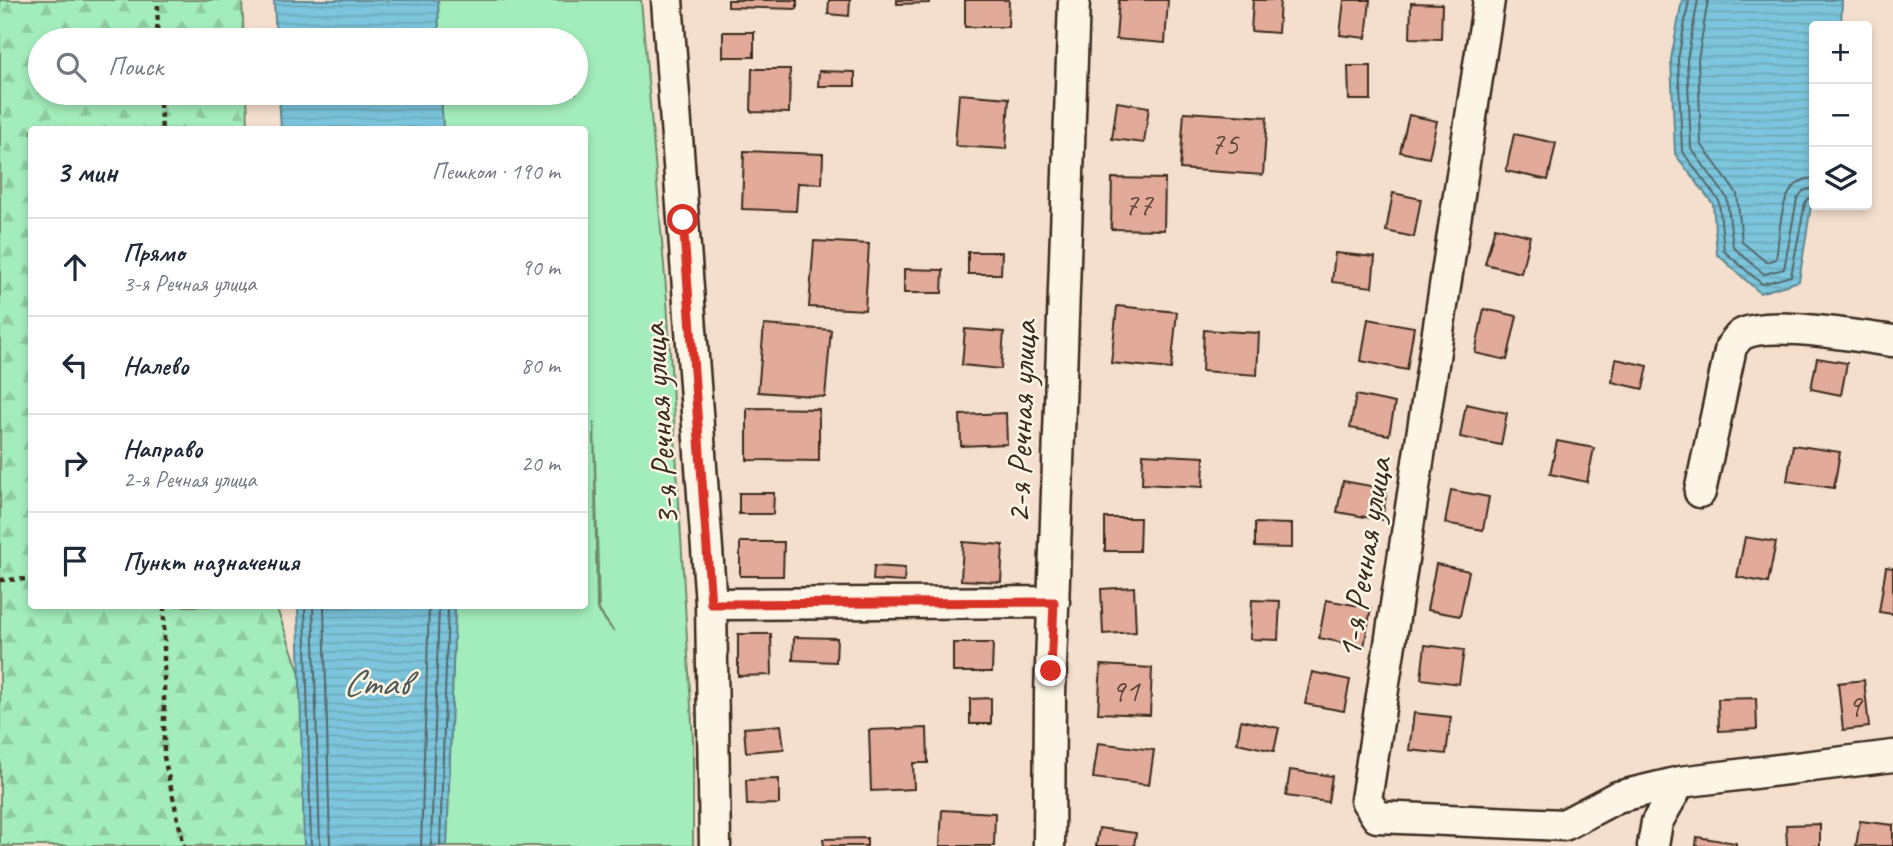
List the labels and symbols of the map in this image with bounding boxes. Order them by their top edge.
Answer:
house number: 75 [1210,123,1240,164]
house number: 77 [1124,184,1154,225]
route start [667,204,698,235]
street label: 2-я Речная улица [995,317,1047,524]
street label: 3-я Речная улица [630,320,690,528]
street label: 1-я Речная улица [1326,452,1403,662]
route end [1035,655,1066,686]
water label: Став [343,659,420,706]
house number: 91 [1111,670,1141,711]
house number: 9 [1847,685,1864,726]

